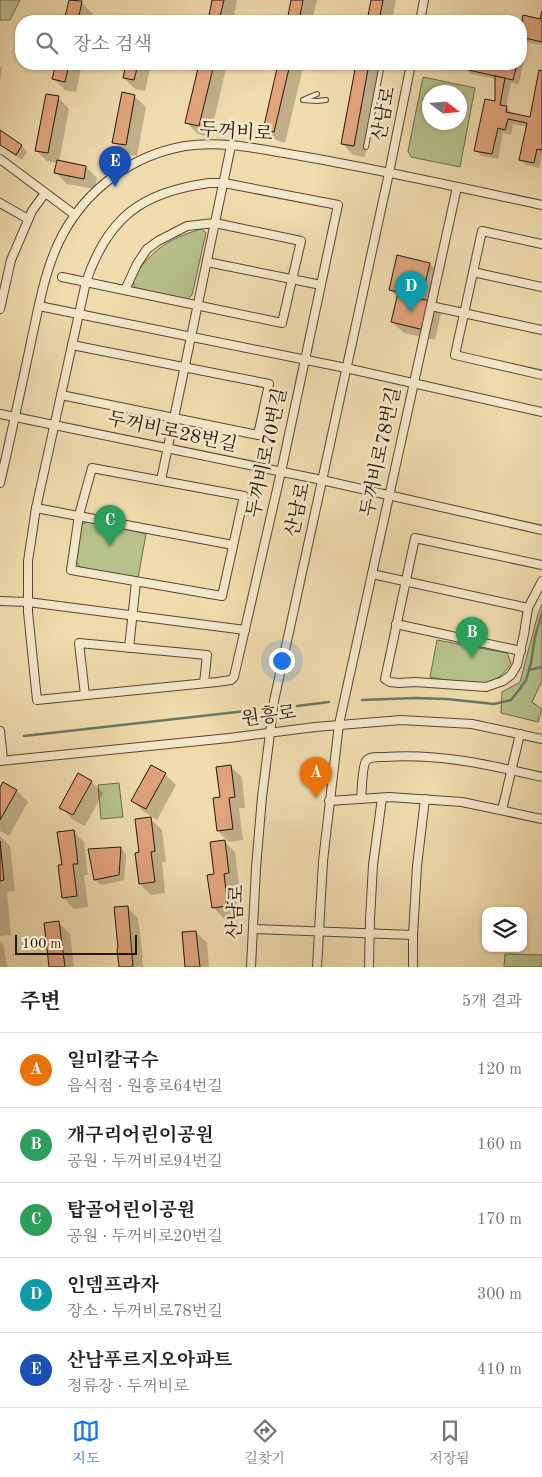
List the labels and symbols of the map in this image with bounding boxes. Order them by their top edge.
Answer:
street label: 산남로 [368,85,400,143]
north arrow [422,85,467,130]
street label: 두꺼비로 [199,118,273,145]
pin: E [99,146,131,187]
pin: D [395,271,427,312]
street label: 두꺼비로78번길 [356,385,405,519]
street label: 두꺼비로70번길 [242,386,291,520]
street label: 두꺼비로28번길 [105,407,239,456]
street label: 산남로 [282,481,314,539]
pin: C [94,505,126,546]
pin: B [456,617,488,658]
your location [269,648,295,674]
street label: 원흥로 [240,701,298,730]
pin: A [300,757,332,798]
street label: 산남로 [224,884,248,940]
scale bar [15,932,138,955]

